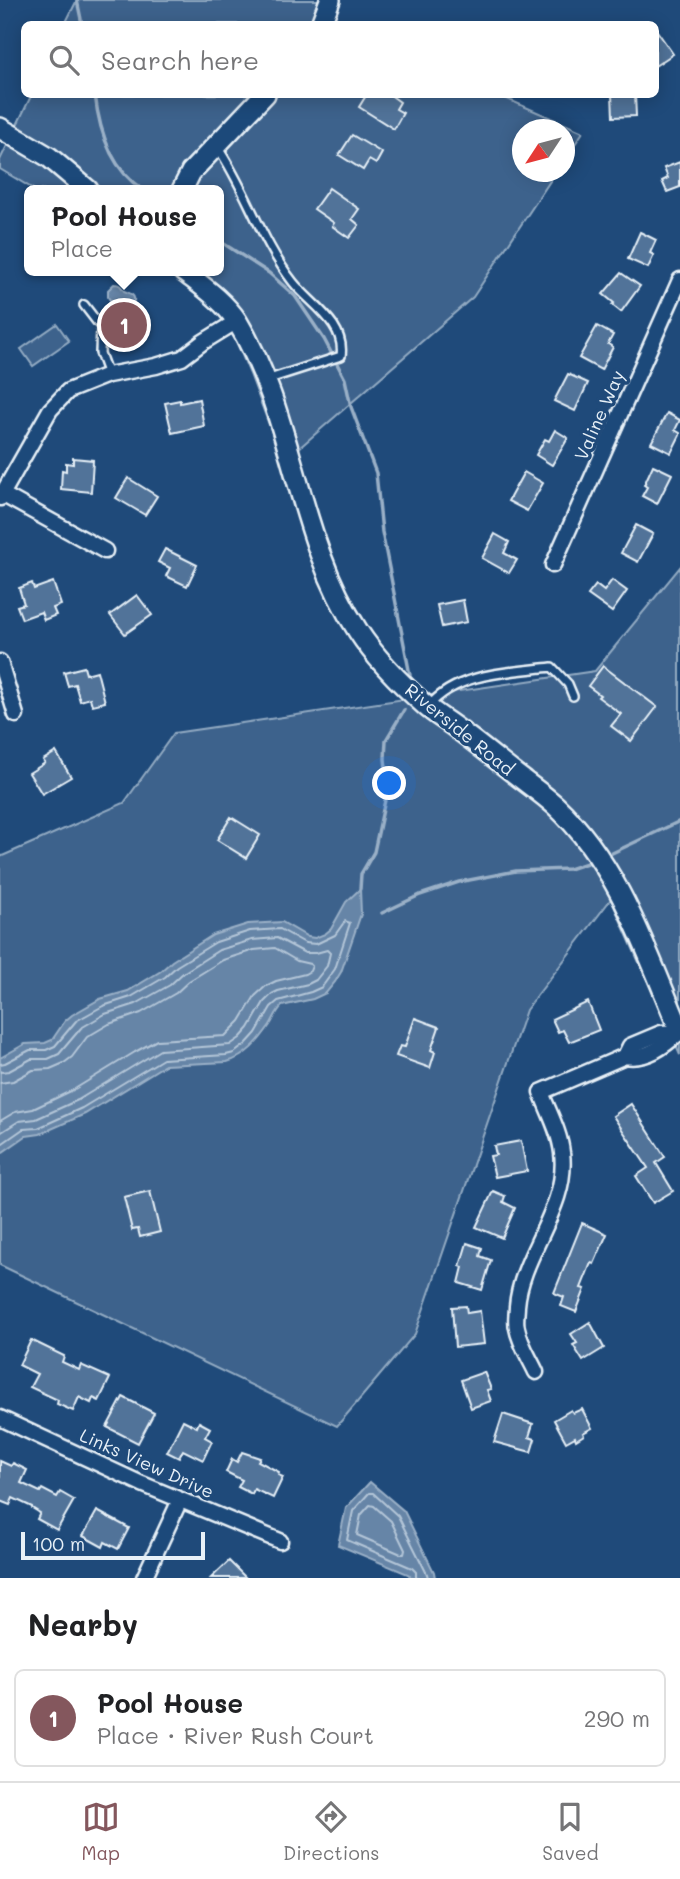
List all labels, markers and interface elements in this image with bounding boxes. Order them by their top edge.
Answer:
search box [21,21,659,98]
icon: search [45,41,83,79]
text: Search here [101,43,259,77]
north arrow [512,119,575,182]
popup [24,185,224,276]
text: Pool House [51,199,197,233]
text: Place [51,233,113,263]
pin: 1 [101,299,147,351]
street label: Valine Way [568,366,630,464]
street label: Riverside Road [400,677,520,781]
your location [372,766,406,800]
street label: Links View Drive [76,1423,218,1503]
scale bar [21,1529,205,1561]
text: 100 m [32,1531,85,1556]
text: Nearby [28,1604,138,1644]
text: Pool House [97,1686,243,1720]
text: 1 [48,1703,58,1733]
text: 290 m [584,1703,650,1733]
text: Place · River Rush Court [97,1720,374,1750]
tab: Map [81,1798,120,1865]
tab: Directions [283,1798,379,1865]
tab: Saved [542,1798,599,1865]

